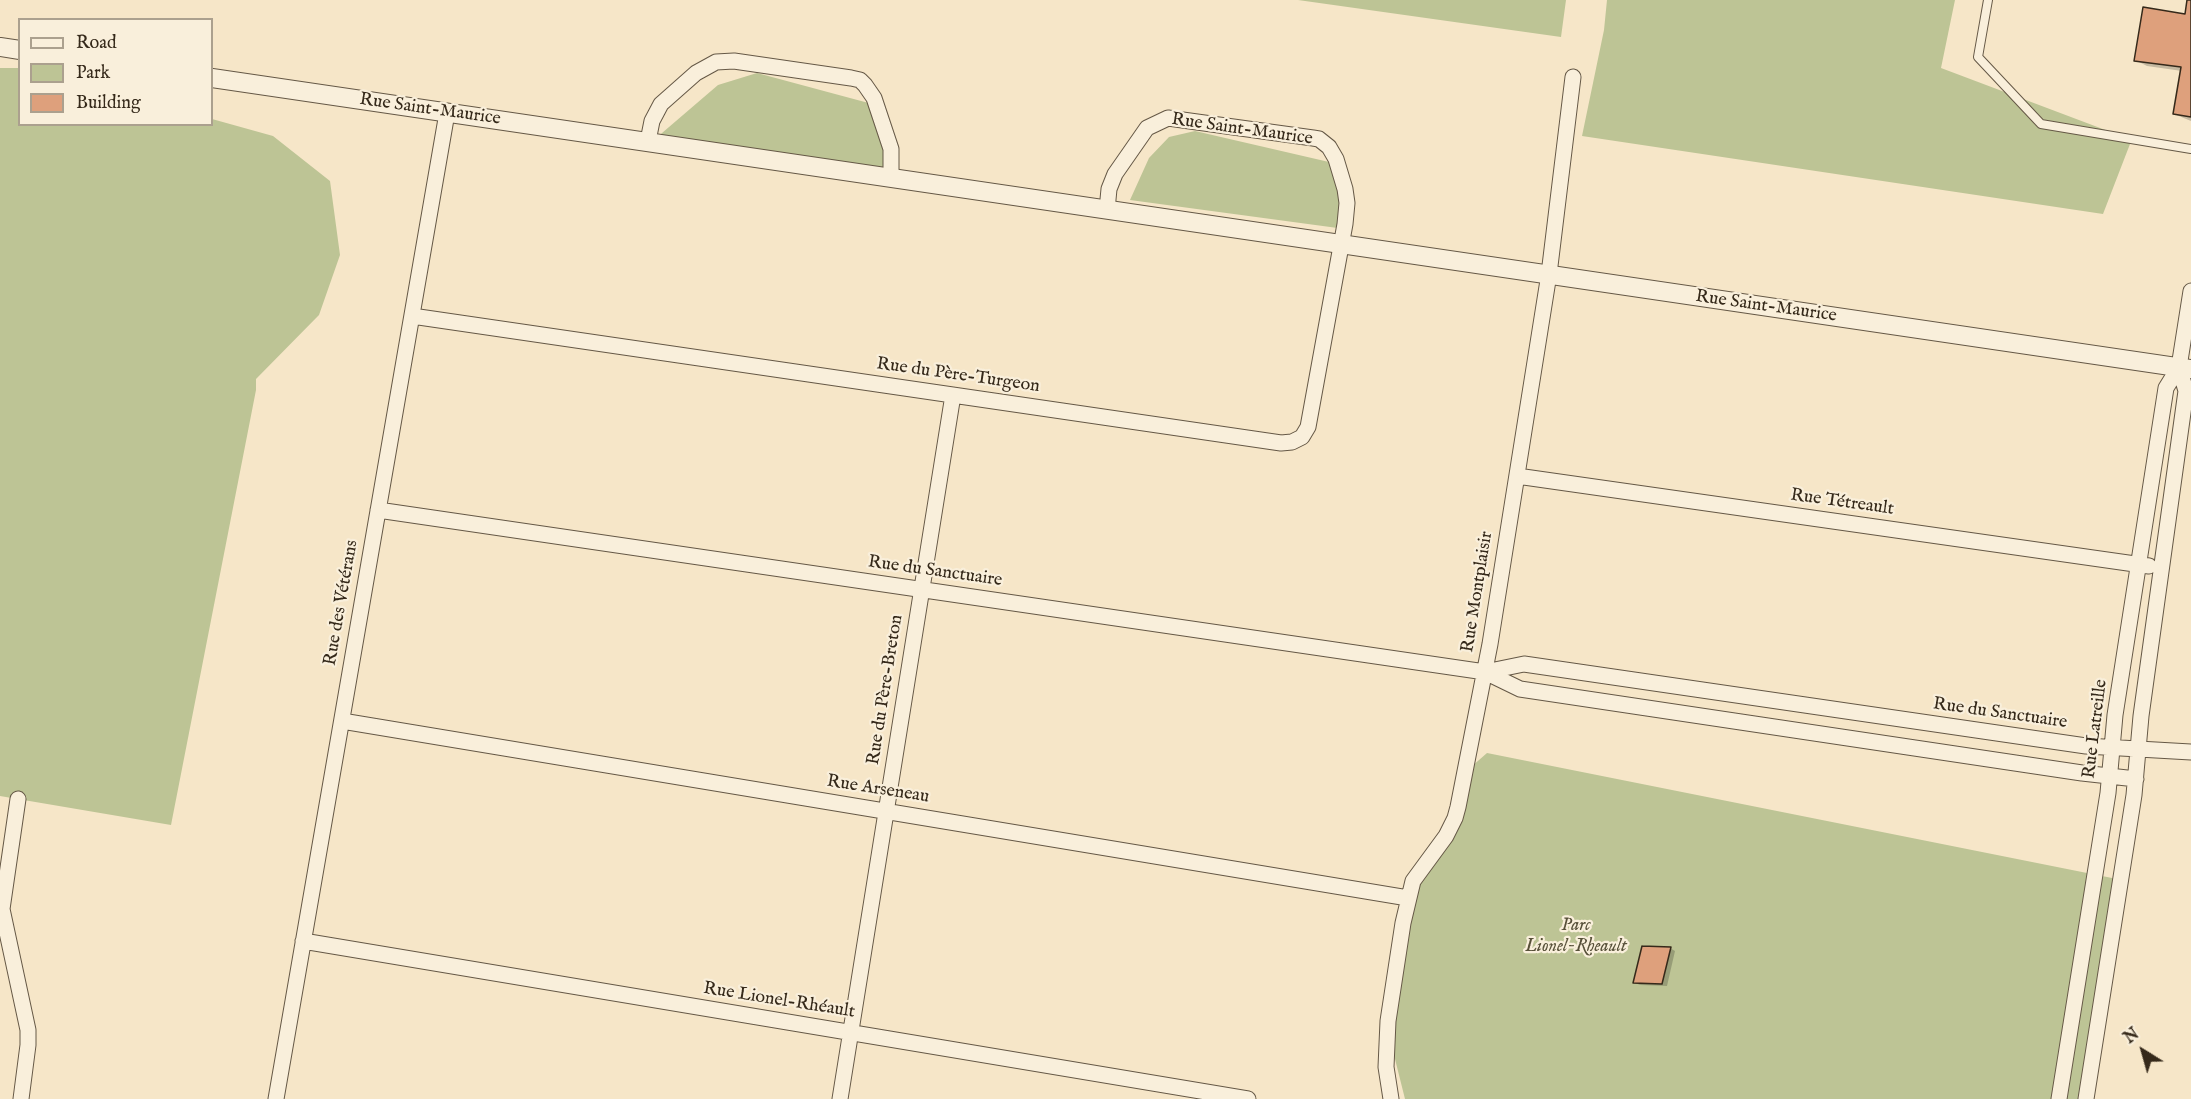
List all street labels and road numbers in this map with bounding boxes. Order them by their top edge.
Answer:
street label: Rue Saint-Maurice [358,89,502,131]
street label: Rue Saint-Maurice [1170,109,1314,151]
street label: Rue Saint-Maurice [1694,286,1838,328]
street label: Rue du Père-Turgeon [875,354,1041,398]
street label: Rue Tétreault [1789,485,1895,521]
street label: Rue Montplaisir [1458,530,1498,654]
street label: Rue des Vétérans [320,539,364,667]
street label: Rue du Sanctuaire [867,552,1003,592]
street label: Rue du Père-Breton [863,613,909,767]
street label: Rue Latreille [2079,678,2113,780]
street label: Rue du Sanctuaire [1932,694,2068,734]
street label: Rue Arseneau [825,771,931,809]
street label: Rue Lionel-Rhéault [702,978,856,1024]

